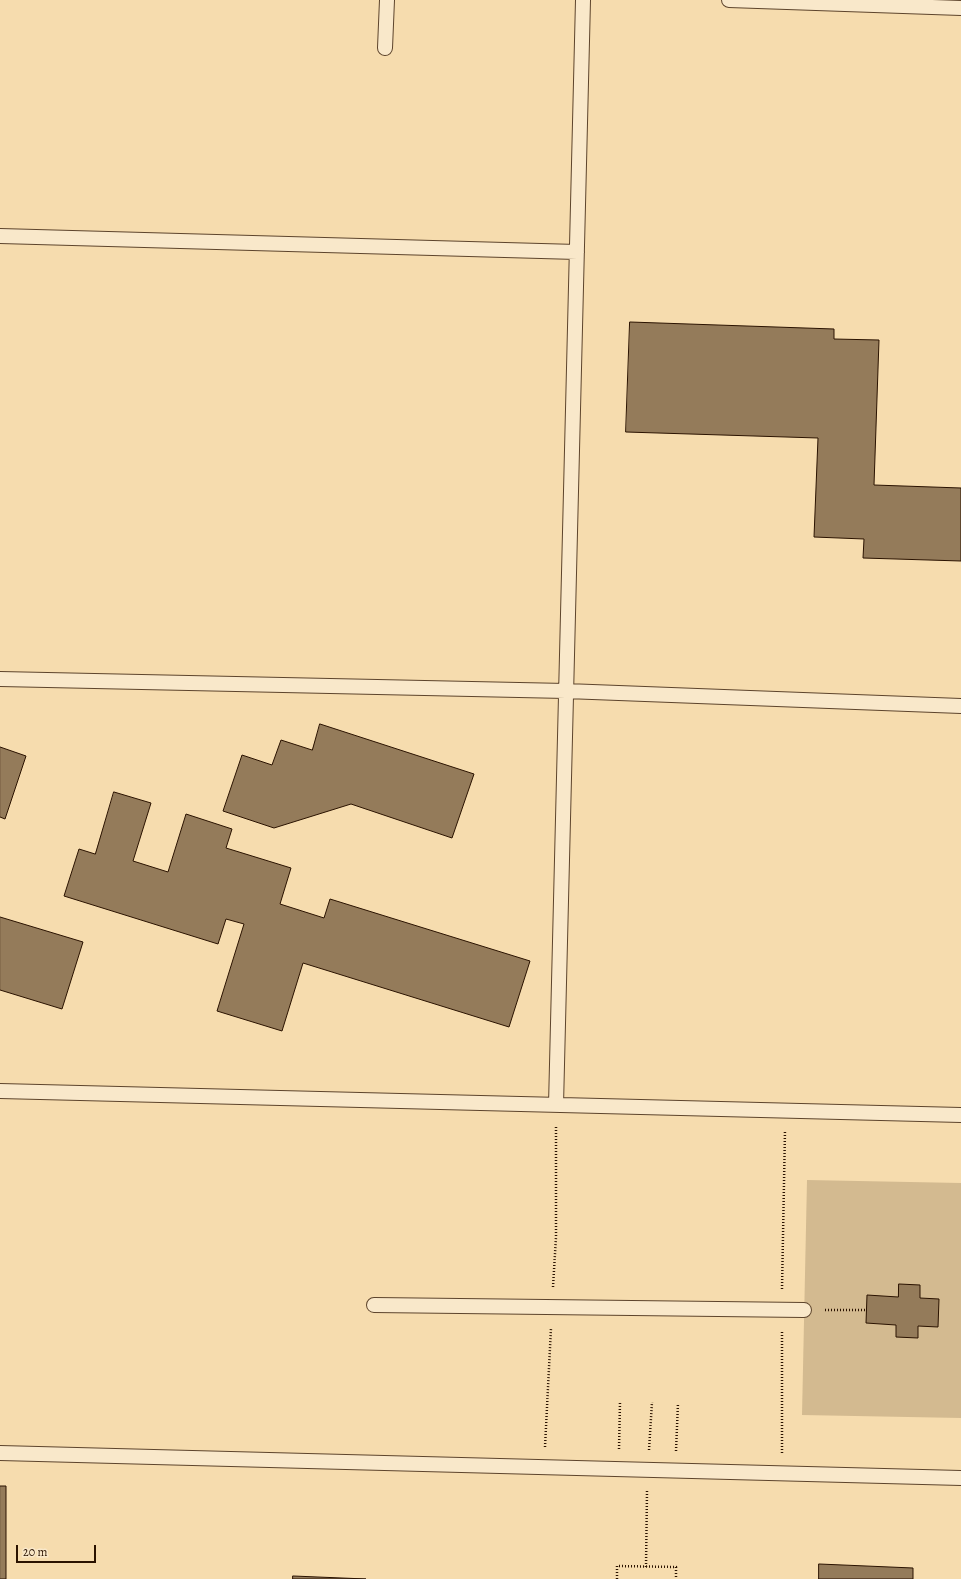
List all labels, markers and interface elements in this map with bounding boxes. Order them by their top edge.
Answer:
scale bar [18,1537,98,1563]
text: 20 m [23,1544,47,1560]

